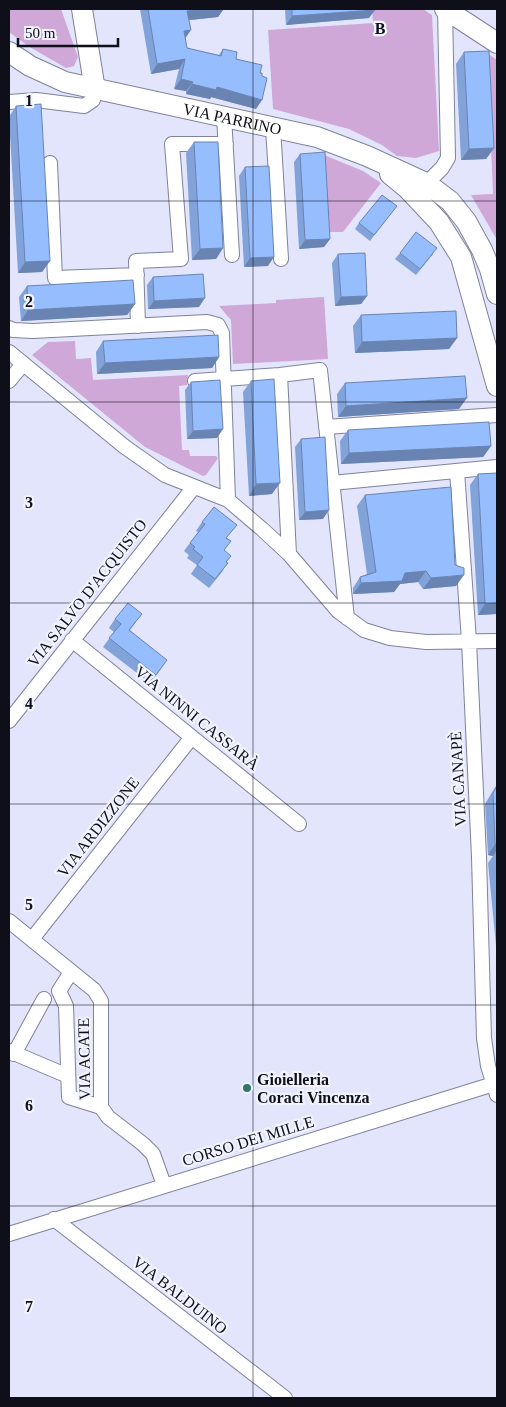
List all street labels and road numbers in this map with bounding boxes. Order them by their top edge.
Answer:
street label: VIA PARRINO [182,100,283,138]
street label: VIA SALVO D'ACQUISTO [24,516,150,670]
street label: VIA NINNI CASSARÀ [132,662,263,774]
street label: VIA CANAPÈ [446,731,469,827]
street label: VIA ARDIZZONE [54,774,142,880]
street label: VIA ACATE [75,1018,93,1100]
street label: CORSO DEI MILLE [180,1113,316,1169]
street label: VIA BALDUINO [129,1253,231,1337]

